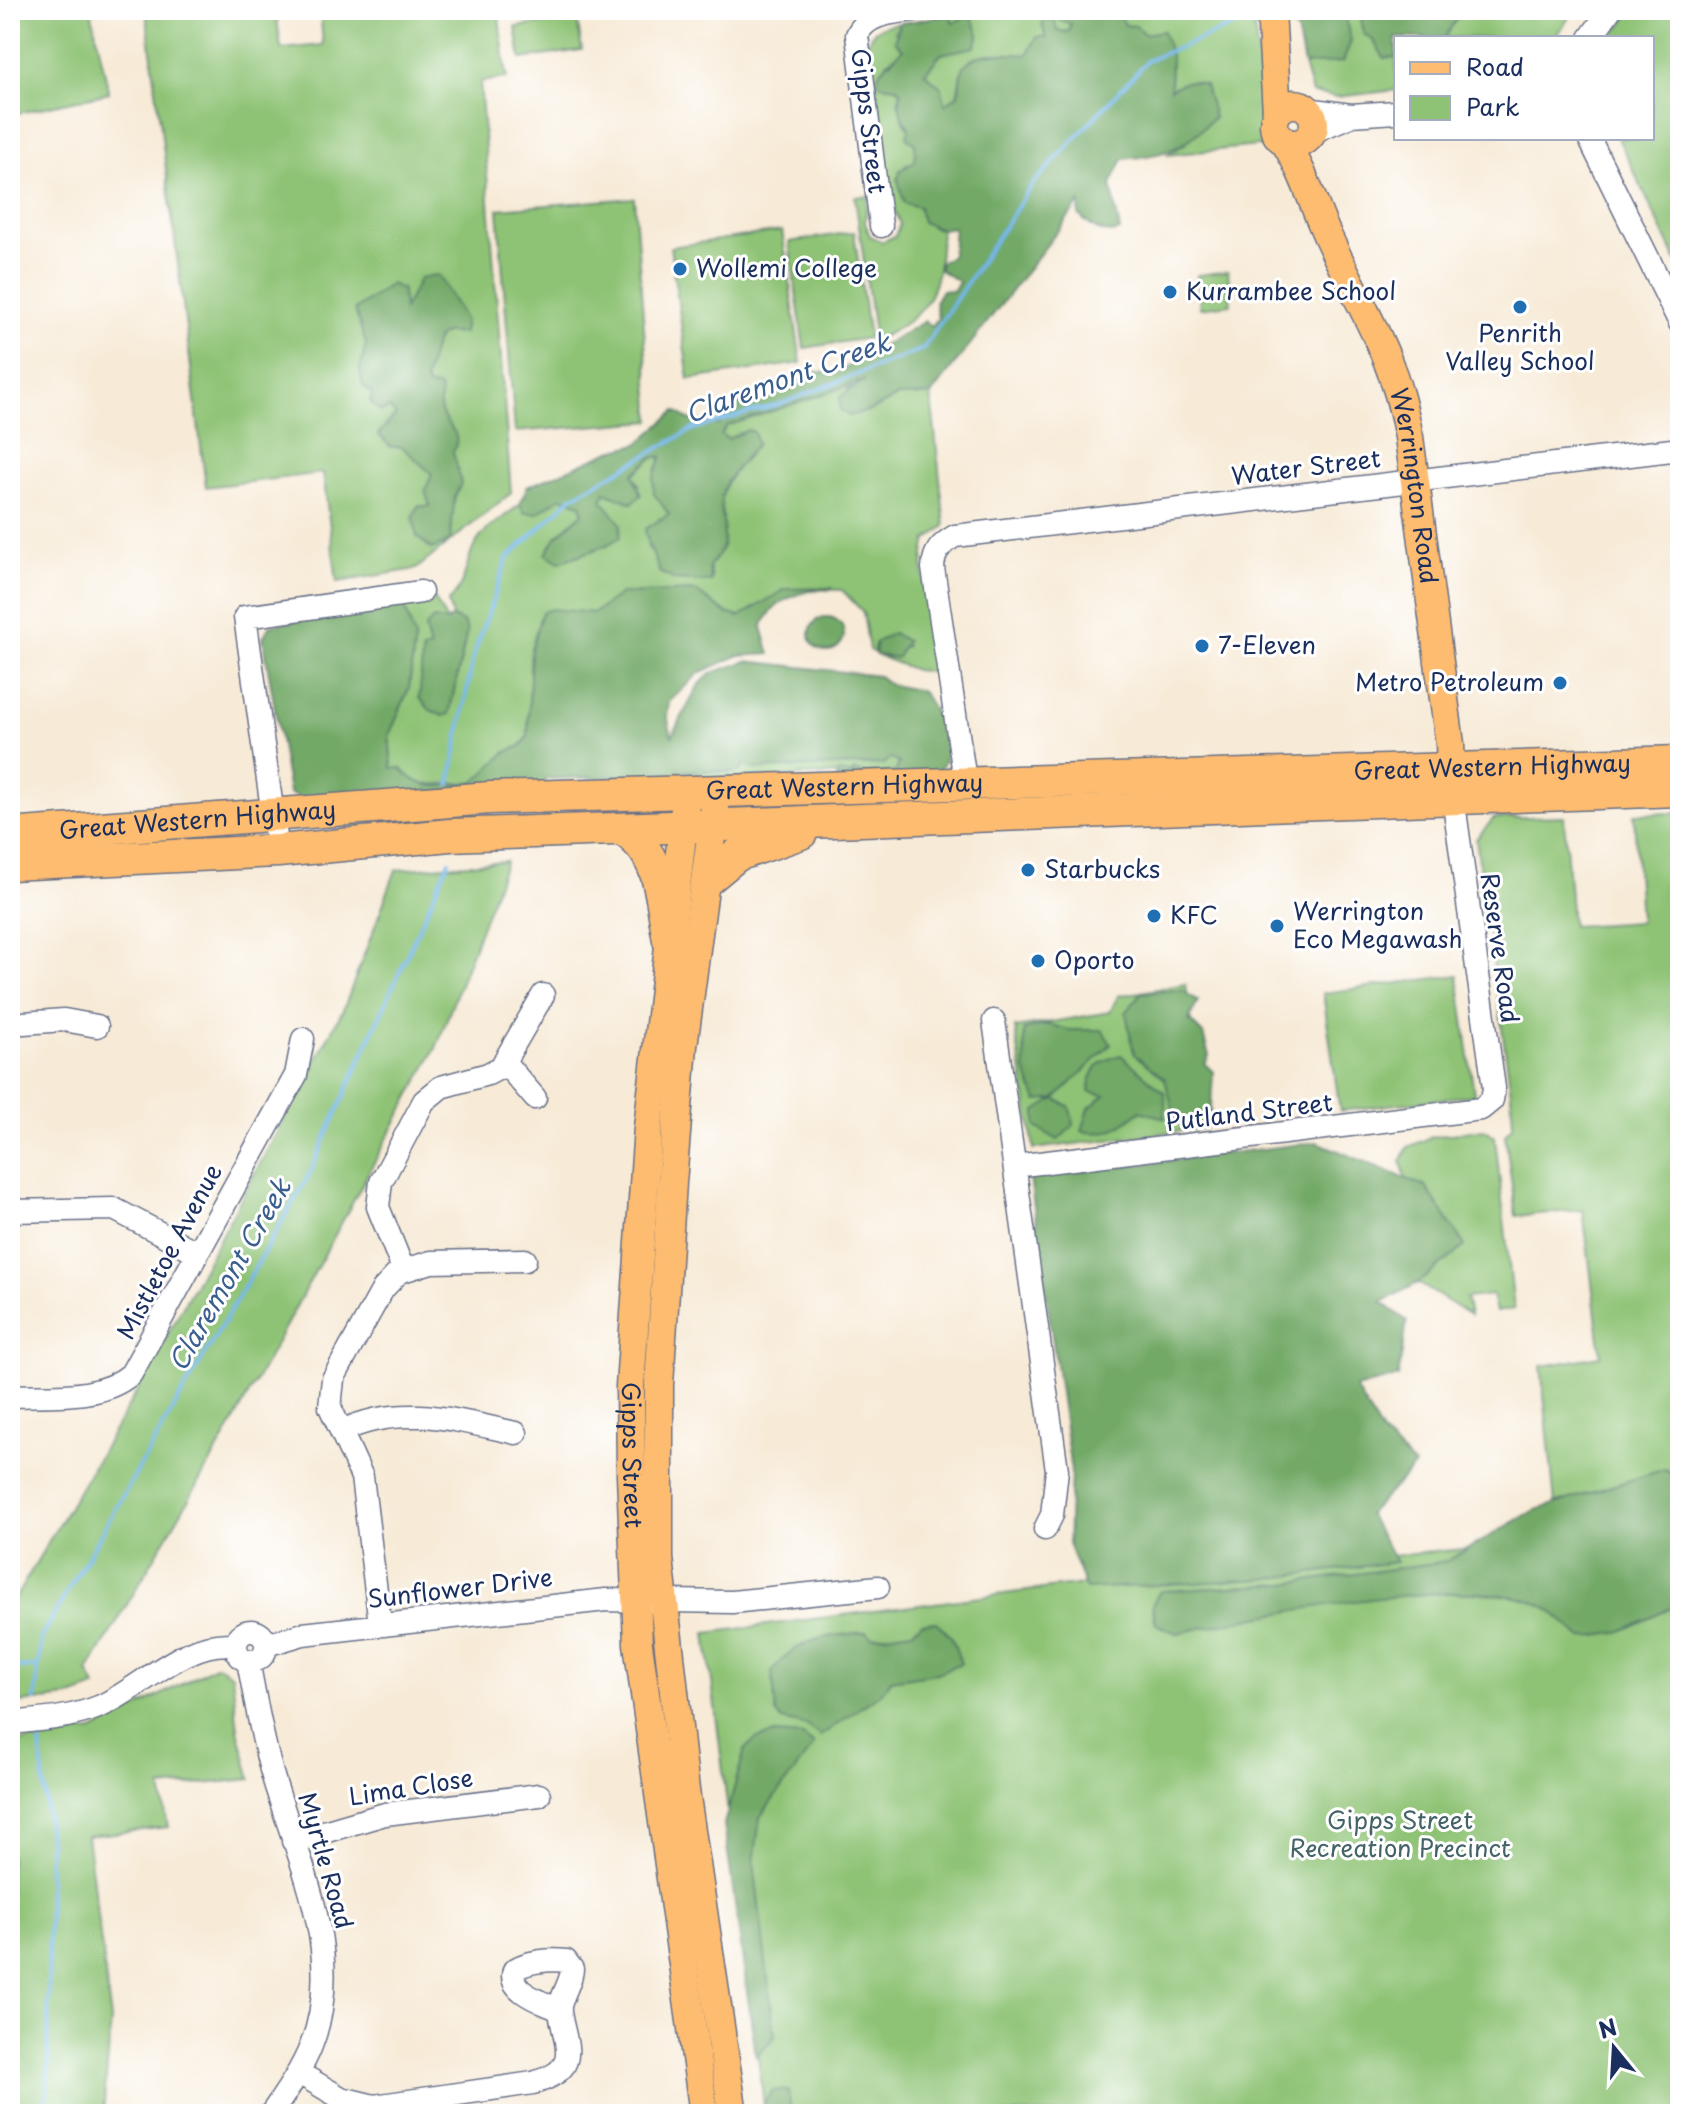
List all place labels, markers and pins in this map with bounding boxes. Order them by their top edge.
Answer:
place label: Wollemi College [696,249,877,285]
marker: Wollemi College [671,260,689,278]
place label: Kurrambee School [1186,272,1396,308]
marker: Kurrambee School [1161,283,1179,301]
marker: Penrith Valley School [1511,298,1529,316]
place label: Penrith Valley School [1445,314,1595,378]
place label: 7-Eleven [1218,626,1316,662]
marker: 7-Eleven [1193,637,1211,655]
place label: Metro Petroleum [1355,663,1544,699]
marker: Metro Petroleum [1551,674,1569,692]
place label: Starbucks [1044,850,1160,886]
marker: Starbucks [1019,861,1037,879]
place label: Werrington Eco Megawash [1293,892,1462,956]
place label: KFC [1170,896,1218,932]
marker: KFC [1145,907,1163,925]
marker: Werrington Eco Megawash [1268,917,1286,935]
place label: Oporto [1054,941,1135,977]
marker: Oporto [1029,952,1047,970]

